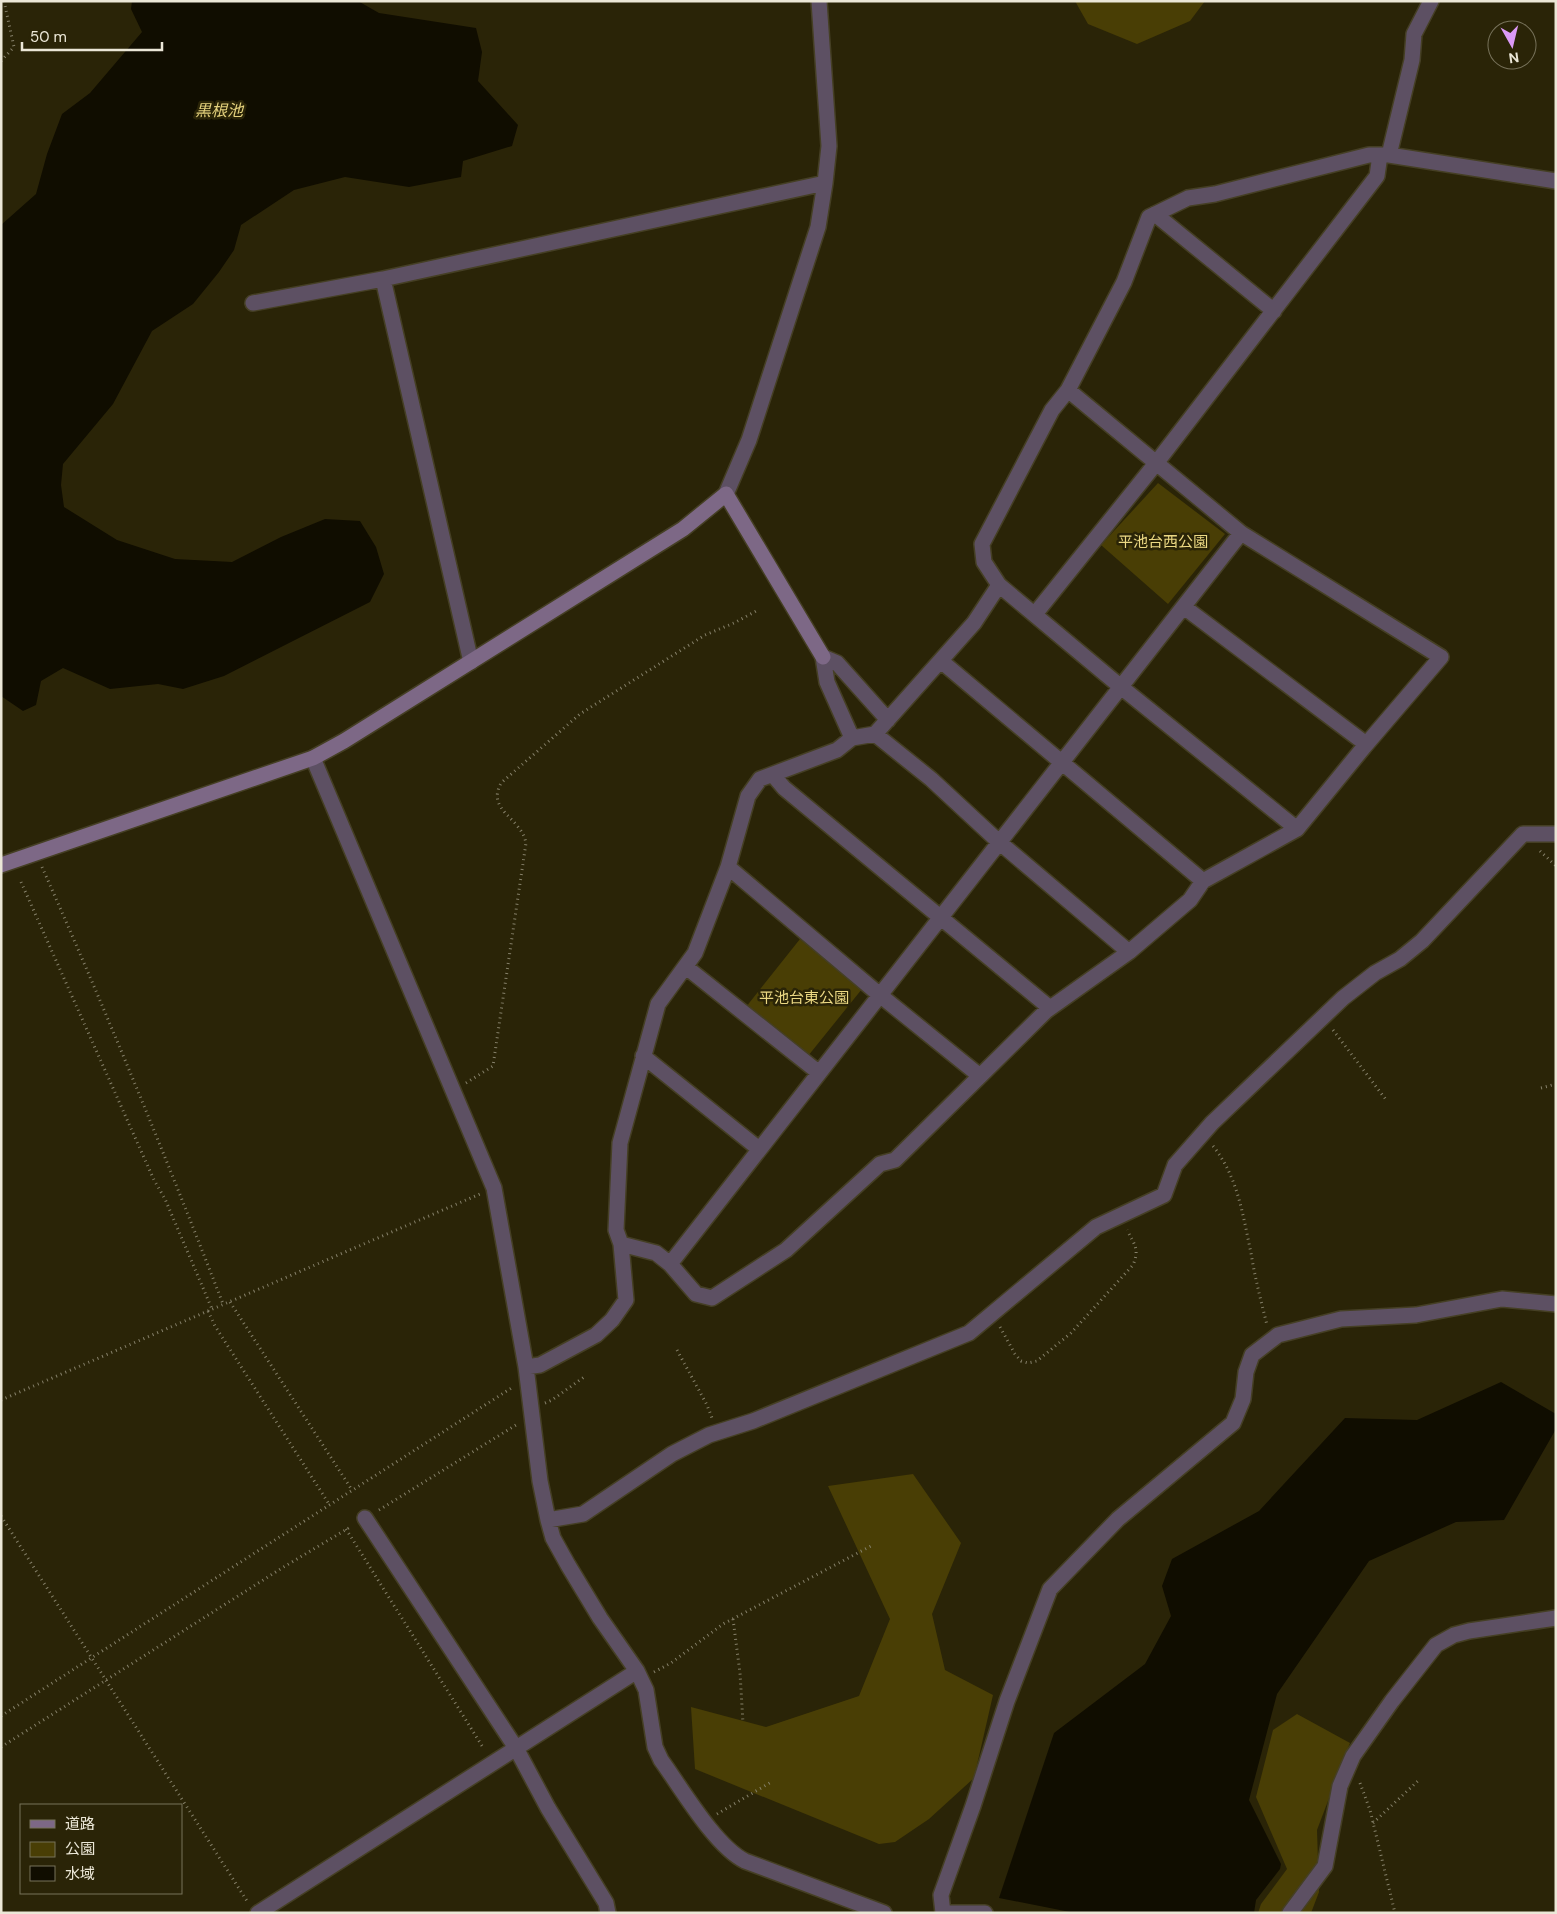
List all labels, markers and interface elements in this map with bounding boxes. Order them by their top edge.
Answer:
scale bar [22,20,162,52]
north arrow [1487,20,1537,70]
text: 50 m [30,27,67,47]
text: N [1507,48,1520,67]
water label: 黒根池 [195,100,245,121]
park label: 平池台西公園 [1118,532,1208,552]
park label: 平池台東公園 [759,988,849,1008]
legend [20,1804,182,1894]
text: 道路 [65,1814,95,1834]
text: 公園 [65,1839,95,1859]
text: 水域 [65,1864,95,1884]

